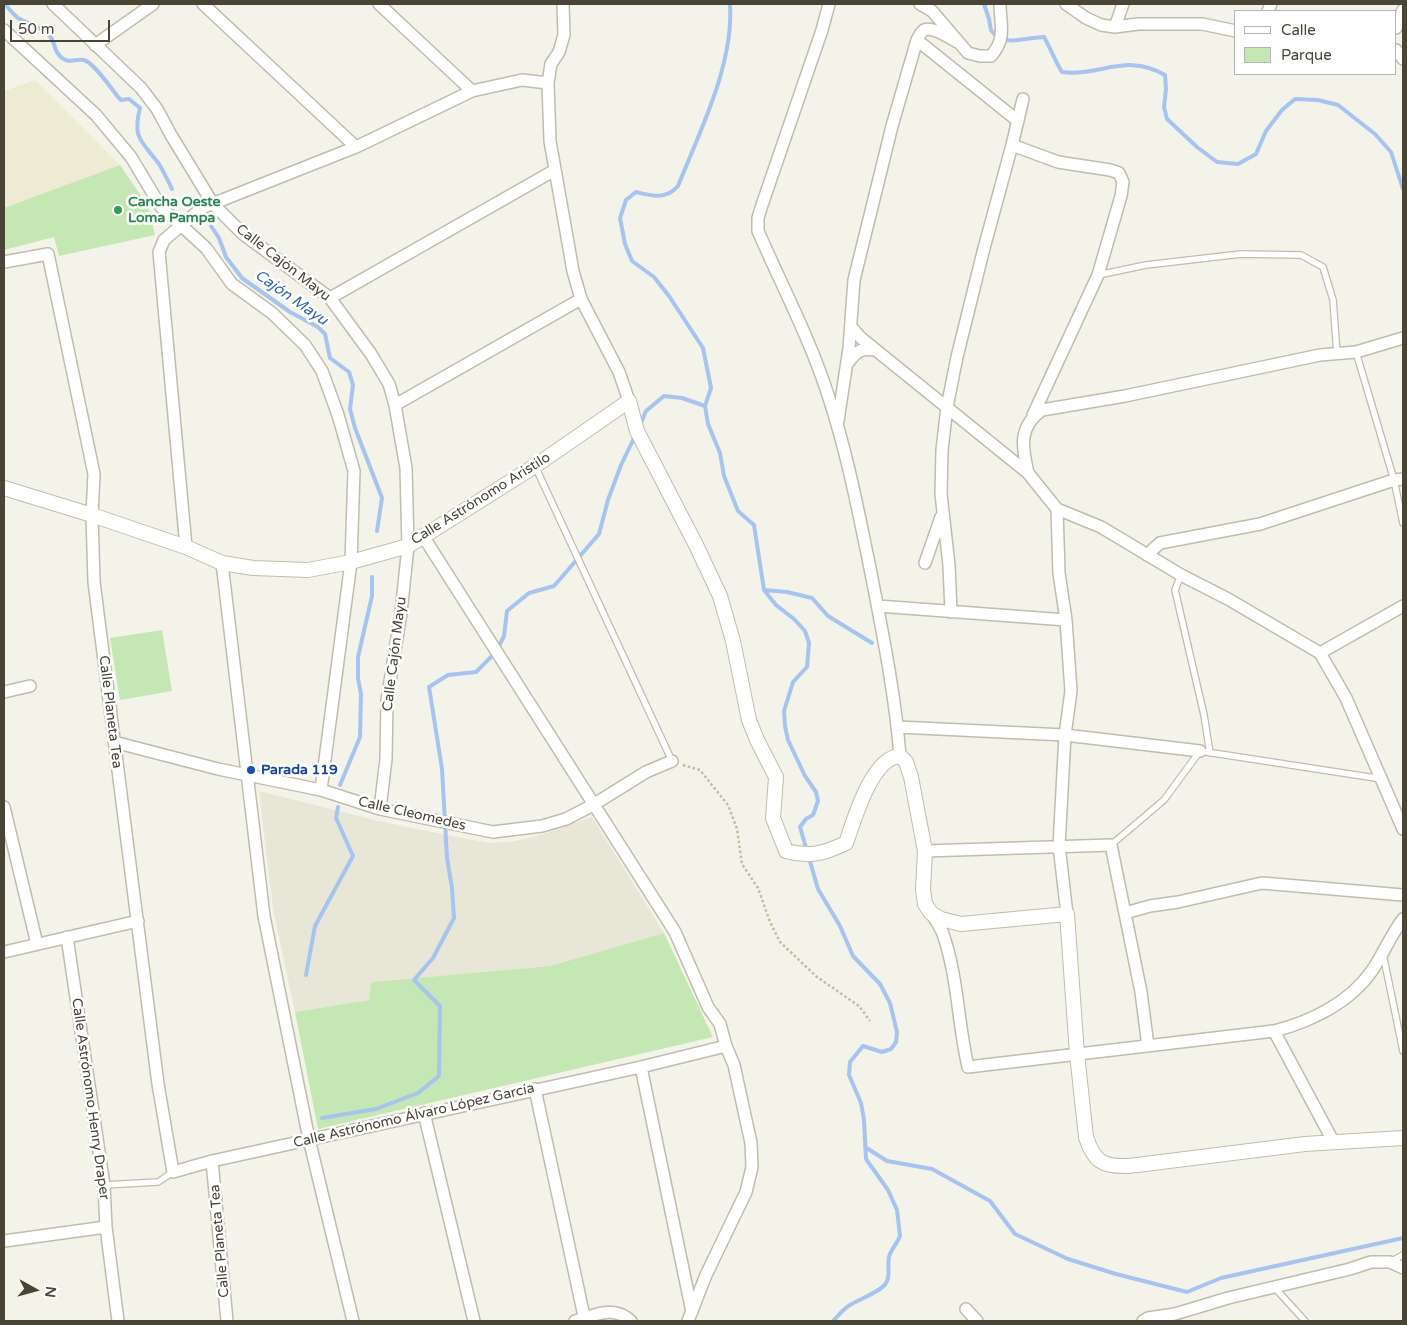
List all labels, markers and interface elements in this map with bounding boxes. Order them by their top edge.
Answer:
scale bar [12,10,112,42]
legend [1234,10,1397,75]
text: 50 m [18,20,55,38]
text: Calle [1281,21,1316,39]
text: Parque [1281,46,1332,64]
place label: Cancha Oeste Loma Pampa [128,194,220,226]
marker: Cancha Oeste Loma Pampa [112,204,124,216]
street label: Calle Cajón Mayu [232,221,334,305]
water label: Cajón Mayu [251,266,331,330]
street label: Calle Astrónomo Aristilo [408,449,554,549]
street label: Calle Cajón Mayu [380,596,410,712]
street label: Calle Planeta Tea [95,655,125,769]
place label: Parada 119 [261,762,338,778]
marker: Parada 119 [245,764,257,776]
street label: Calle Cleomedes [357,793,467,835]
street label: Calle Astrónomo Henry Draper [68,997,112,1201]
street label: Calle Astrónomo Álvaro López García [292,1080,536,1152]
street label: Calle Planeta Tea [207,1184,233,1298]
north arrow [10,1265,60,1315]
text: N [41,1285,60,1299]

